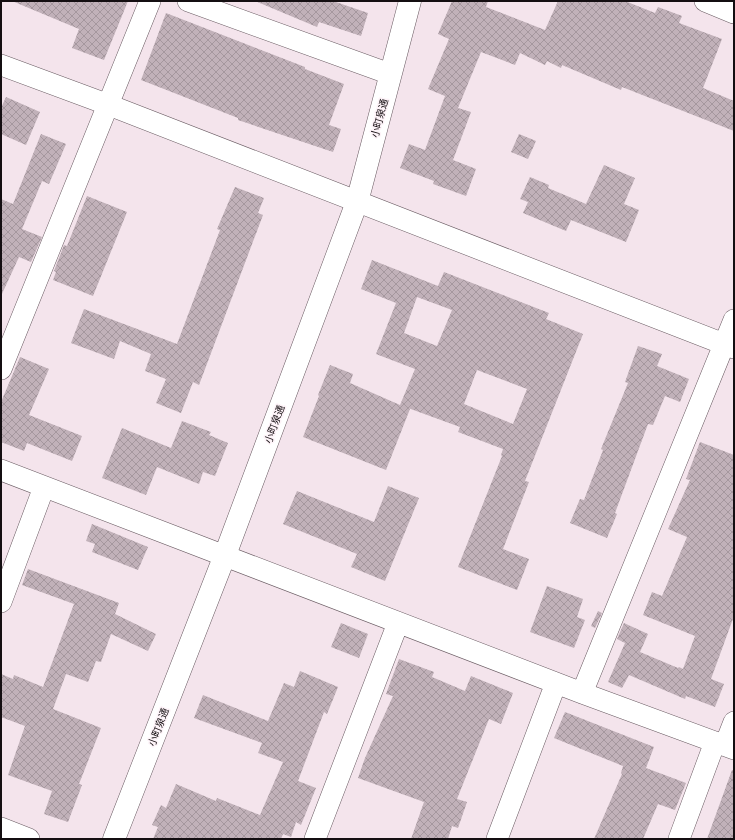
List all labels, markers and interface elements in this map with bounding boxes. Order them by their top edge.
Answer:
street label: 小町泉通 [368,97,390,139]
street label: 小町泉通 [262,403,286,445]
street label: 小町泉通 [145,706,171,748]

